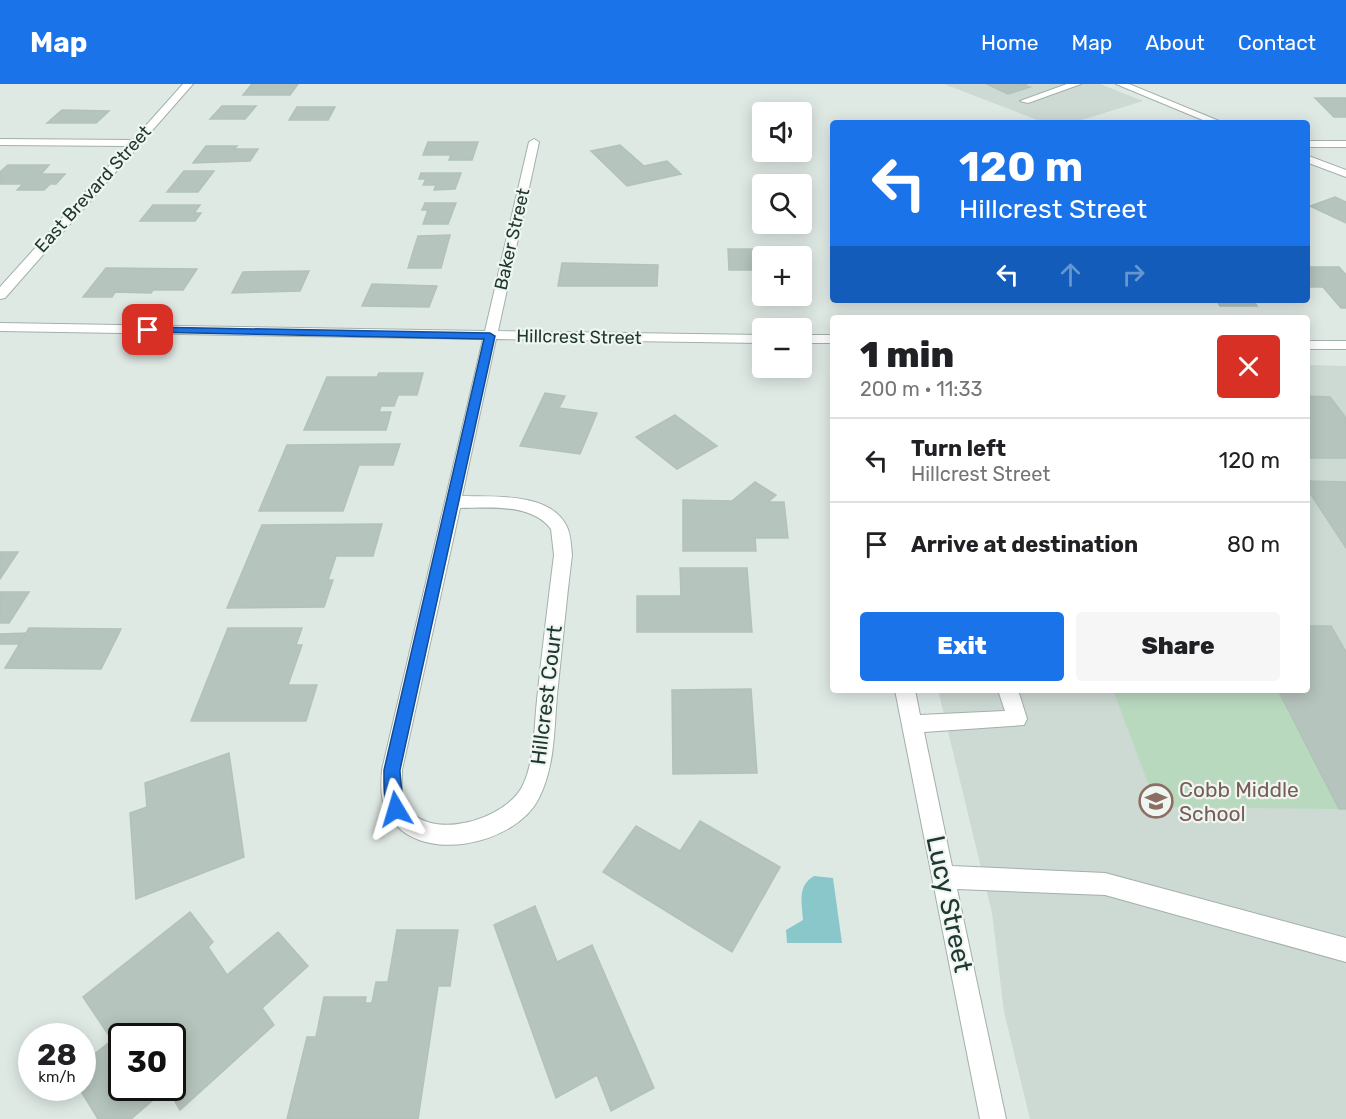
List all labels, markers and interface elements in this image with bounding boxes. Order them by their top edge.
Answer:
text: Map [30,26,87,59]
text: Home [981,30,1038,55]
text: Map [1071,30,1112,55]
text: About [1145,30,1205,55]
text: Contact [1238,30,1316,55]
map controls [752,102,812,378]
button: sound [752,102,812,162]
street label: East Brevard Street [30,121,156,257]
text: 120 m [959,142,1083,192]
icon: left [860,144,938,222]
button: search [752,174,812,234]
street label: Baker Street [490,186,534,292]
text: Hillcrest Street [959,193,1147,225]
button: + [752,246,812,306]
icon: left [991,258,1024,291]
icon: ahead [1054,258,1087,291]
icon: right [1117,258,1150,291]
pin [122,304,173,355]
icon: arrive [131,313,164,346]
button: − [752,318,812,378]
street label: Hillcrest Street [516,325,642,349]
text: 1 min [860,333,954,376]
button: close [1217,335,1280,398]
text: 200 m · 11:33 [860,377,983,401]
text: Turn left [911,435,1006,462]
icon: left [860,444,893,477]
text: 120 m [1219,447,1280,474]
text: Hillcrest Street [911,462,1050,486]
icon: arrive [860,528,893,561]
text: Arrive at destination [911,531,1138,558]
text: 80 m [1227,531,1280,558]
button: Exit [860,612,1064,681]
button: Share [1076,612,1280,681]
street label: Hillcrest Court [525,624,567,766]
position arrow [364,777,428,841]
place label: Cobb Middle School [1179,777,1299,826]
school or university icon: Cobb Middle School [1138,783,1174,819]
street label: Lucy Street [919,833,979,975]
speed limit sign: 30 [108,1023,186,1101]
text: 28 [37,1037,77,1073]
text: km/h [38,1068,76,1086]

